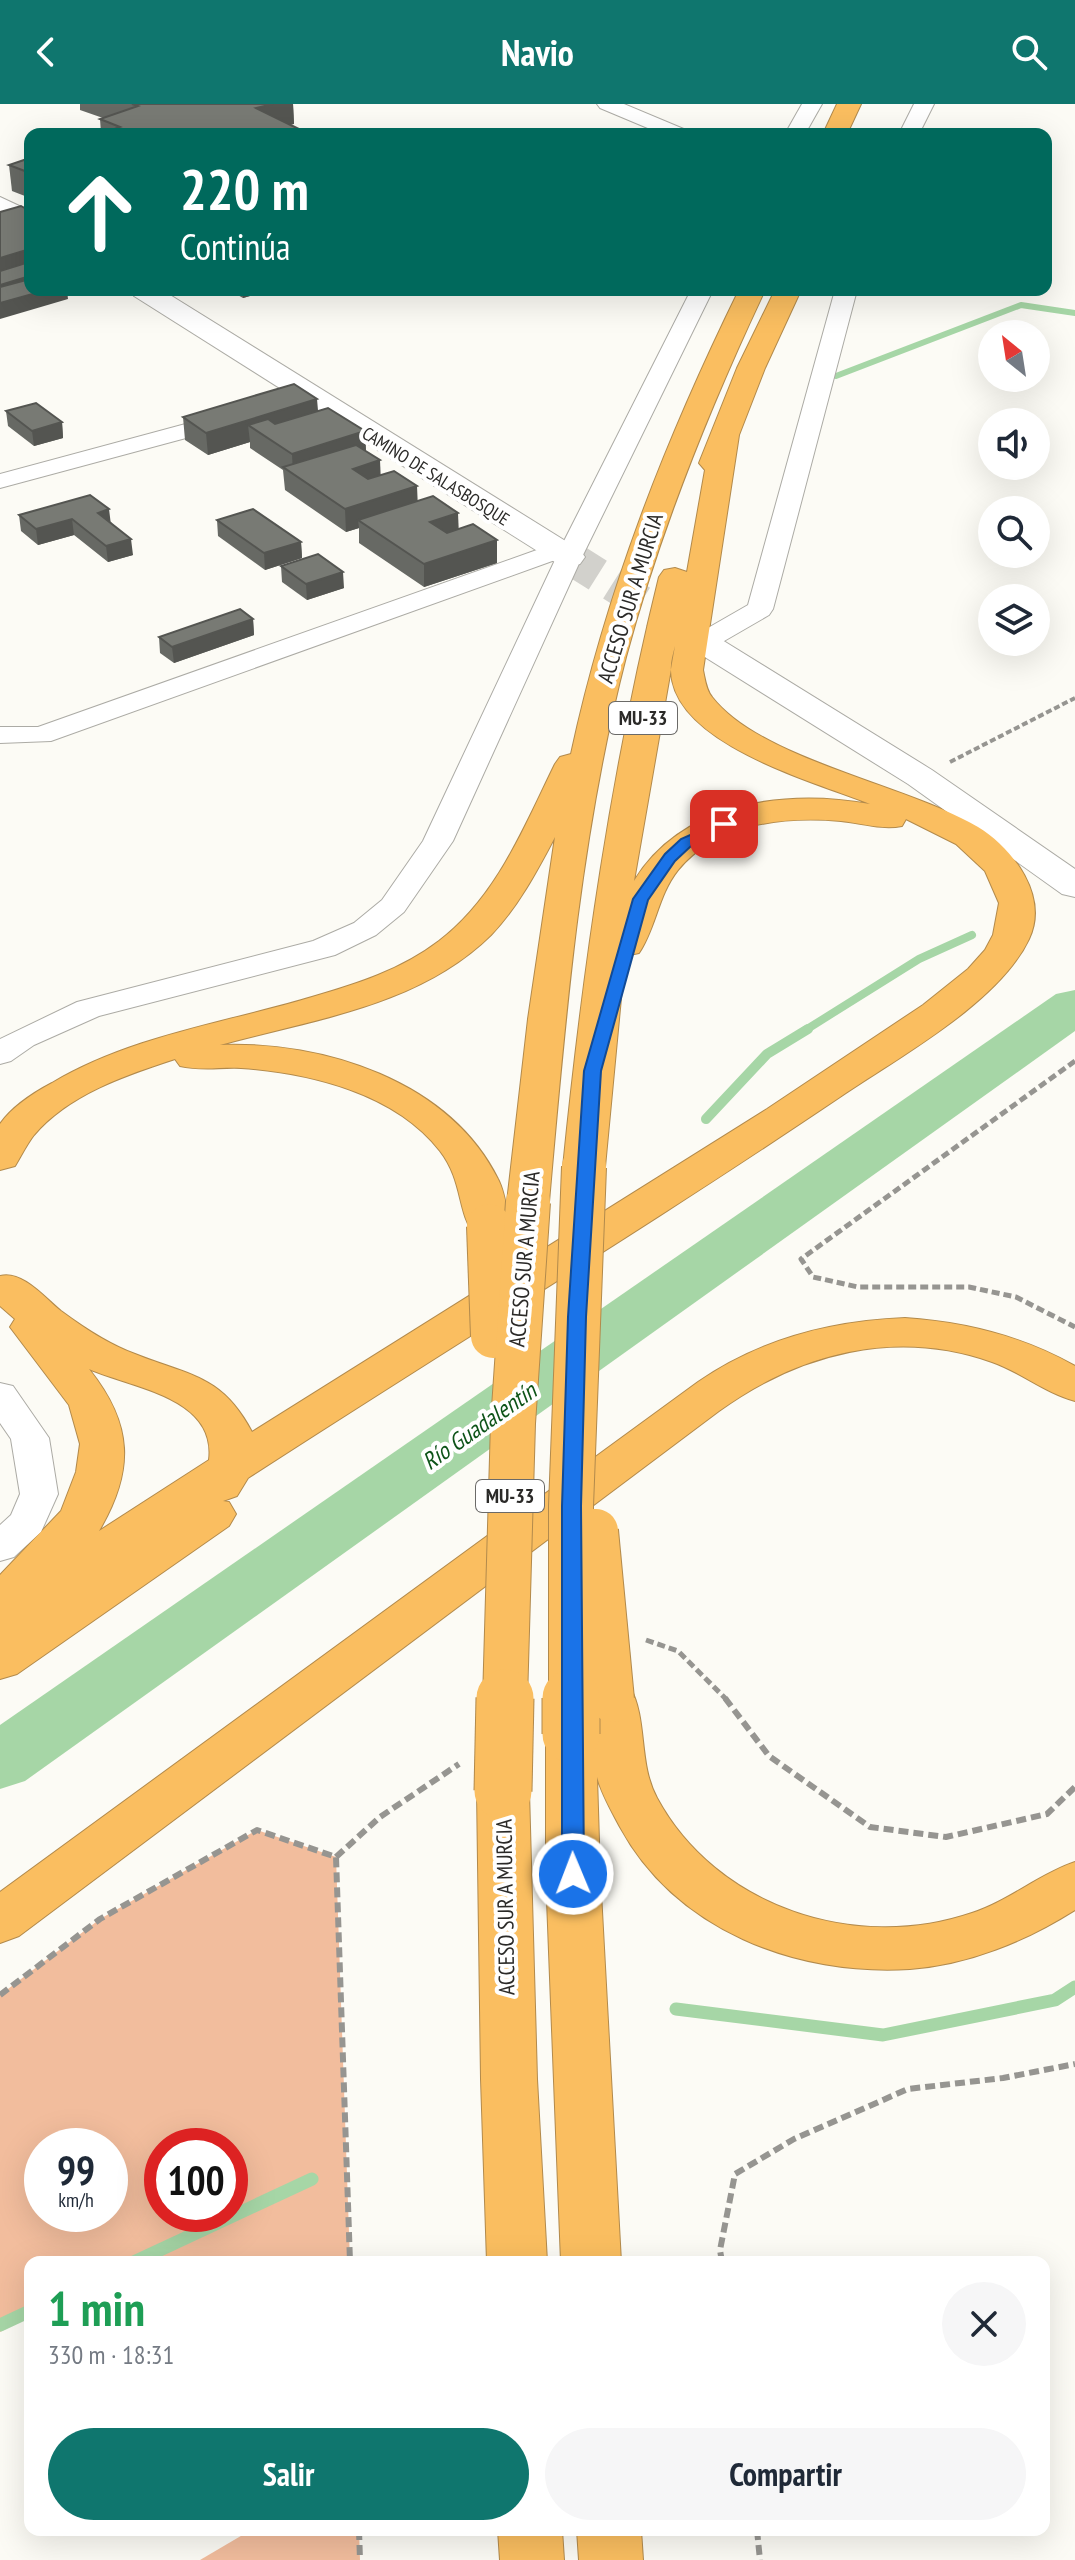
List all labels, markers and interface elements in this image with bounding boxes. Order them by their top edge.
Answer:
text: Navio [501,29,574,76]
icon: back [24,30,68,74]
icon: search [1007,30,1051,74]
text: 220 m [180,153,309,225]
icon: ahead [48,160,152,264]
text: Continúa [180,223,290,270]
north arrow [978,320,1050,392]
map controls [978,320,1050,656]
button: sound [978,408,1050,480]
street label: CAMINO DE SALASBOSQUE [358,421,514,531]
button: search [978,496,1050,568]
street label: ACCESO SUR A MURCIA [591,509,669,686]
button: layers [978,584,1050,656]
road number: MU-33 [609,702,677,734]
pin [690,790,758,858]
icon: arrive [702,802,746,846]
street label: ACCESO SUR A MURCIA [502,1169,546,1348]
water label: Río Guadalentín [416,1374,543,1477]
road number: MU-33 [476,1480,544,1512]
street label: ACCESO SUR A MURCIA [489,1818,521,1995]
position arrow [531,1832,615,1916]
speed limit sign: 100 [144,2128,248,2232]
text: 99 [57,2144,95,2196]
text: km/h [58,2187,94,2213]
text: 1 min [48,2277,145,2339]
button: close [942,2282,1026,2366]
text: 330 m · 18:31 [48,2338,174,2371]
button: Salir [48,2428,529,2520]
button: Compartir [545,2428,1026,2520]

